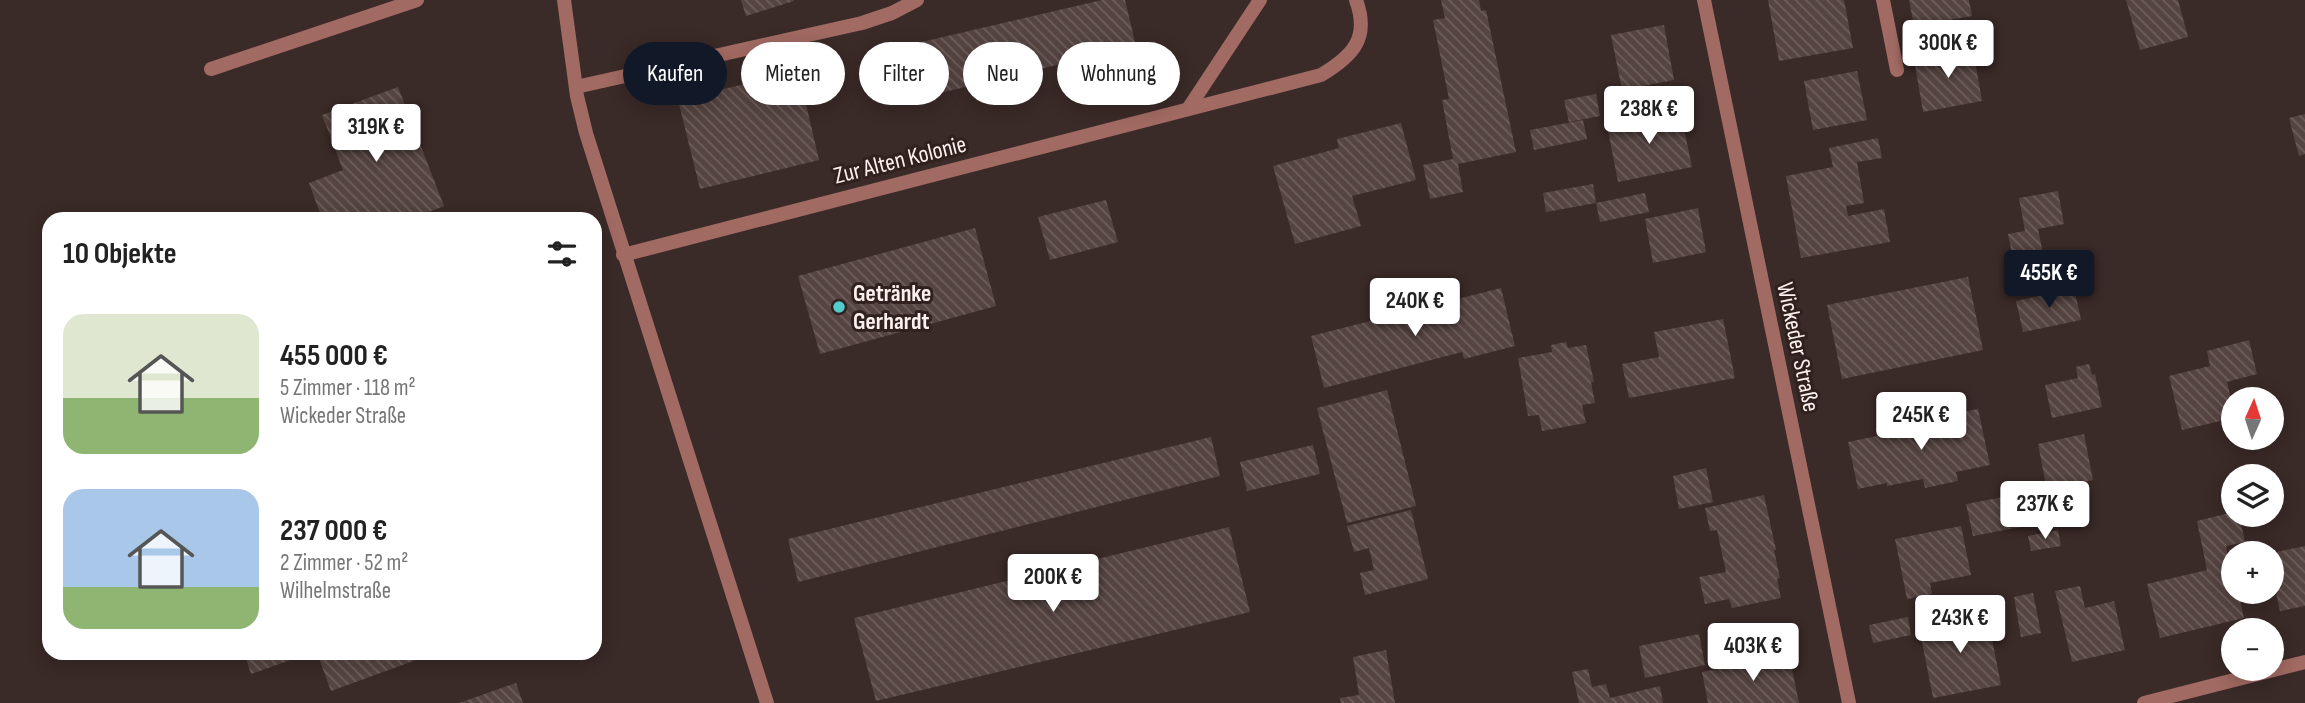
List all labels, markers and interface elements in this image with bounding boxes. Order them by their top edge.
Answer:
pin: 300K € [1891,20,2005,80]
text: 300K € [1919,29,1977,57]
chip: Kaufen [623,42,727,105]
chip: Mieten [741,42,845,105]
chip: Filter [859,42,949,105]
chip: Neu [963,42,1043,105]
chip: Wohnung [1057,42,1180,105]
pin: 238K € [1592,86,1706,146]
text: 238K € [1620,95,1678,123]
pin: 319K € [319,104,433,164]
text: 319K € [348,113,404,141]
street label: Zur Alten Kolonie [831,130,969,190]
icon: filters [543,235,581,273]
text: 10 Objekte [63,236,176,272]
pin: 455K € [1992,250,2106,310]
text: 455K € [2020,259,2078,287]
pin: 240K € [1358,278,1472,338]
place label: Getränke Gerhardt [853,279,931,336]
street label: Wickeder Straße [1770,280,1826,414]
text: 240K € [1386,287,1444,315]
marker: Getränke Gerhardt [831,299,847,315]
text: 455 000 € [280,338,388,374]
icon: home [119,342,203,426]
text: 5 Zimmer · 118 m² [280,374,416,402]
north arrow [2221,387,2284,450]
map controls [2221,387,2284,681]
pin: 245K € [1864,392,1978,452]
text: 245K € [1892,401,1950,429]
text: Wickeder Straße [280,402,406,430]
button: layers [2221,464,2284,527]
pin: 237K € [1988,482,2102,541]
text: 237K € [2016,490,2074,518]
text: 237 000 € [280,513,387,549]
icon: home [119,517,203,601]
button: + [2221,541,2284,604]
text: 2 Zimmer · 52 m² [280,549,409,577]
pin: 200K € [996,554,1110,614]
text: 200K € [1024,563,1082,591]
text: Wilhelmstraße [280,577,391,605]
pin: 243K € [1903,596,2017,655]
text: 243K € [1931,604,1989,632]
button: − [2221,618,2284,681]
pin: 403K € [1696,624,1810,683]
text: 403K € [1724,632,1782,660]

